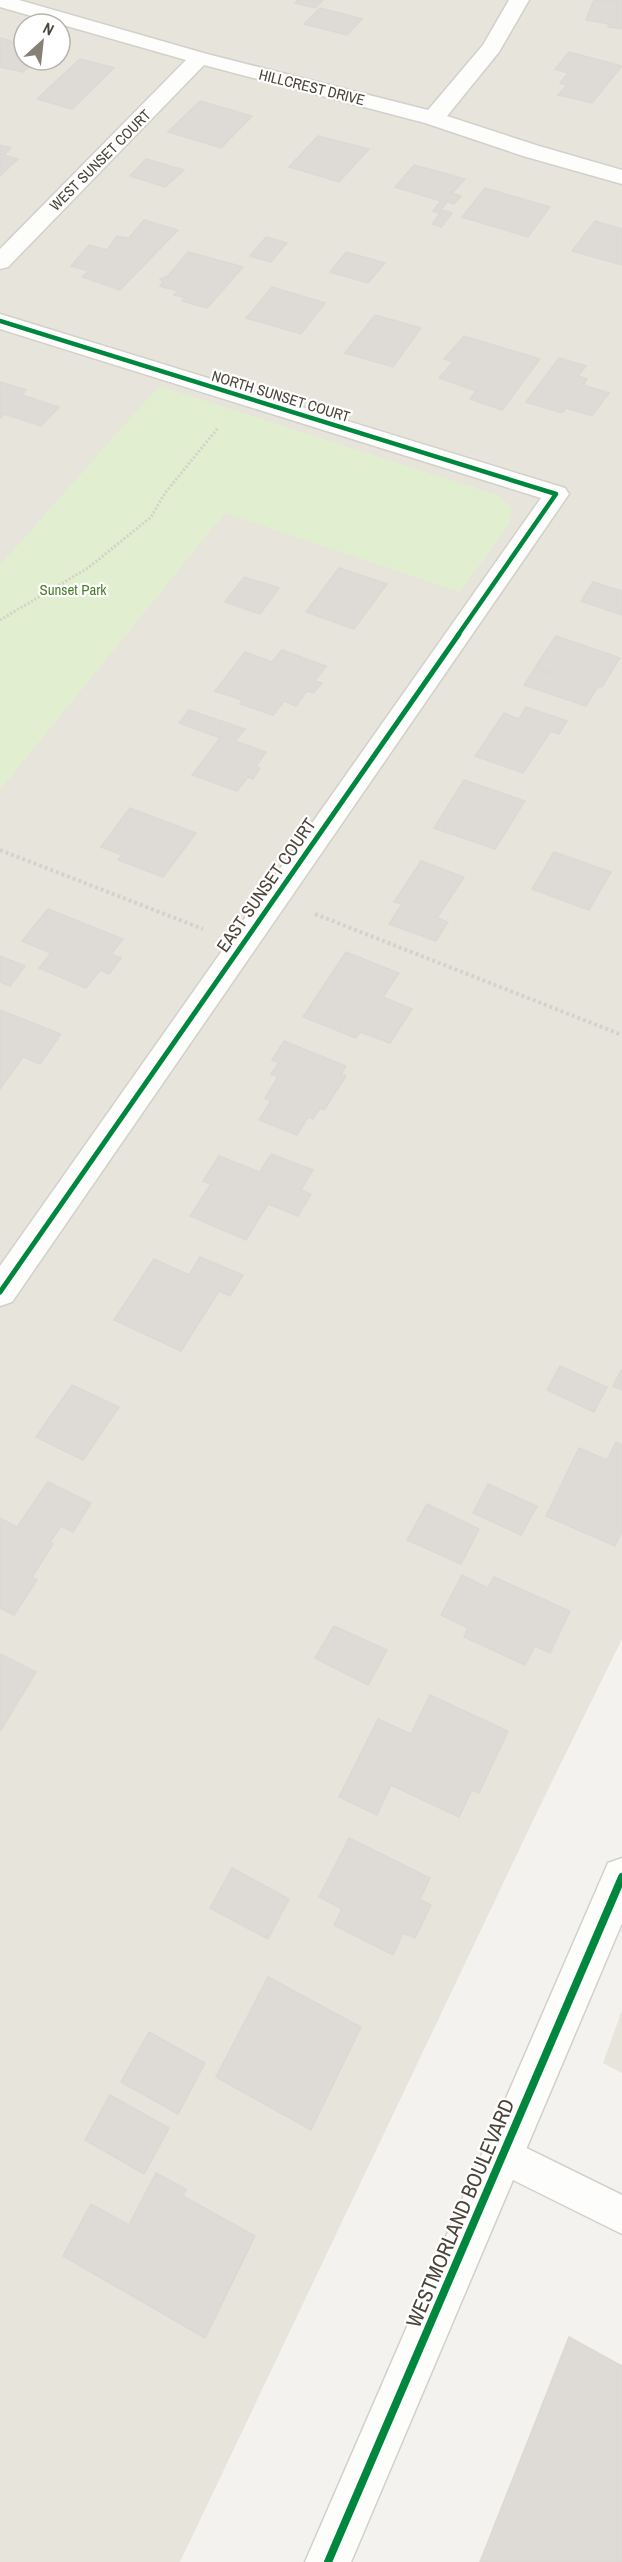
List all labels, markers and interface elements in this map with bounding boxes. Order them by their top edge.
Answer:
north arrow [12,12,72,72]
text: N [40,17,58,41]
street label: HILLCREST DRIVE [257,64,367,110]
street label: WEST SUNSET COURT [45,104,156,215]
street label: NORTH SUNSET COURT [209,365,353,427]
park label: Sunset Park [39,579,107,600]
street label: EAST SUNSET COURT [210,813,322,957]
street label: WESTMORLAND BOULEVARD [399,2094,521,2332]

